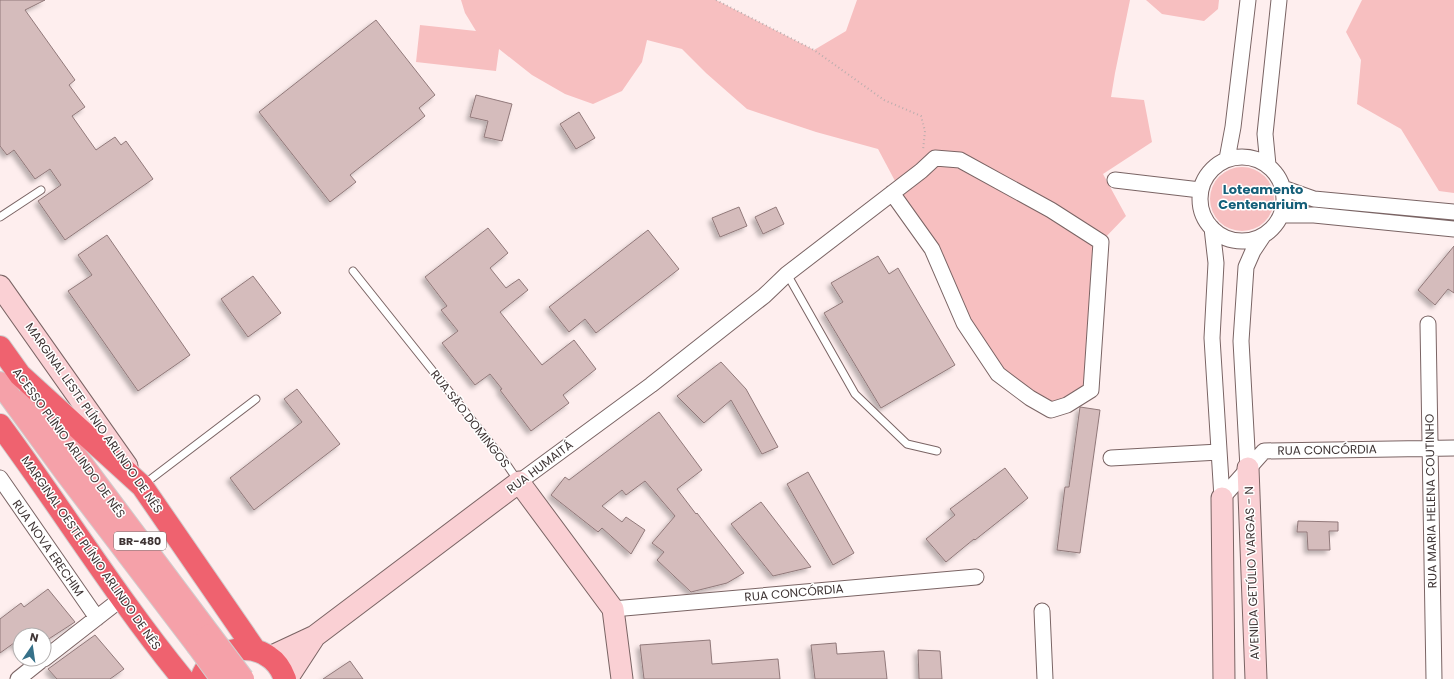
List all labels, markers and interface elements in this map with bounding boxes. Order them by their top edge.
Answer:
district label: Loteamento Centenarium [1218,180,1308,214]
street label: MARGINAL LESTE PLÍNIO ARLINDO DE NÊS [22,319,167,516]
street label: ACESSO PLÍNIO ARLINDO DE NÊS [9,364,130,521]
street label: RUA SÃO DOMINGOS [427,366,514,471]
street label: RUA MARIA HELENA COUTINHO [1420,414,1441,588]
street label: RUA HUMAITÁ [503,436,576,497]
street label: RUA CONCÓRDIA [1277,440,1377,459]
street label: MARGINAL OESTE PLÍNIO ARLINDO DE NÊS [18,453,164,653]
street label: AVENIDA GETÚLIO VARGAS - N [1240,486,1263,660]
street label: RUA NOVA ERECHIM [9,496,88,599]
road number: BR-480 [114,532,166,550]
street label: RUA CONCÓRDIA [744,580,844,605]
north arrow [12,627,52,667]

